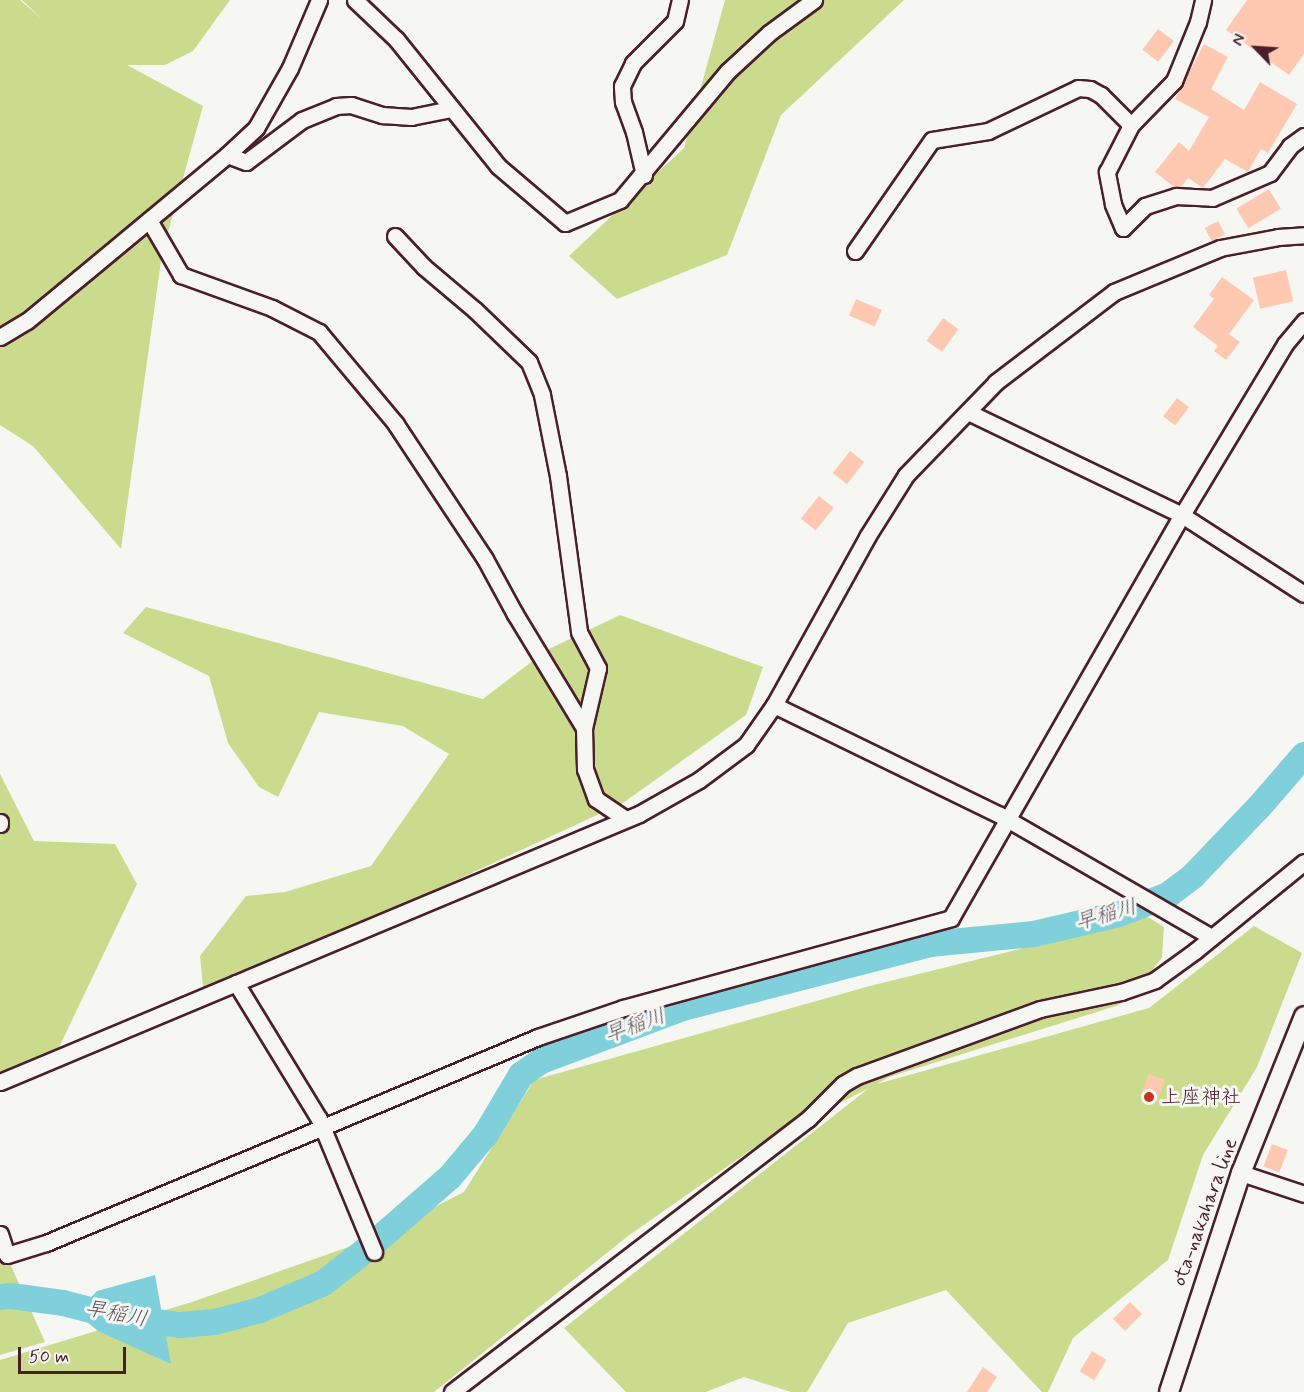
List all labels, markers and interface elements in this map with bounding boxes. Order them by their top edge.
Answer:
north arrow [1226,18,1286,78]
text: N [1227,31,1251,49]
water label: 早稲川 [1072,894,1140,936]
water label: 早稲川 [601,1003,669,1049]
place label: 上座神社 [1161,1085,1241,1109]
marker: 上座神社 [1142,1090,1156,1104]
street label: ota-nakahara line [1167,1135,1243,1289]
water label: 早稲川 [83,1296,149,1332]
scale bar [21,1335,129,1373]
text: 50 m [29,1345,69,1369]

